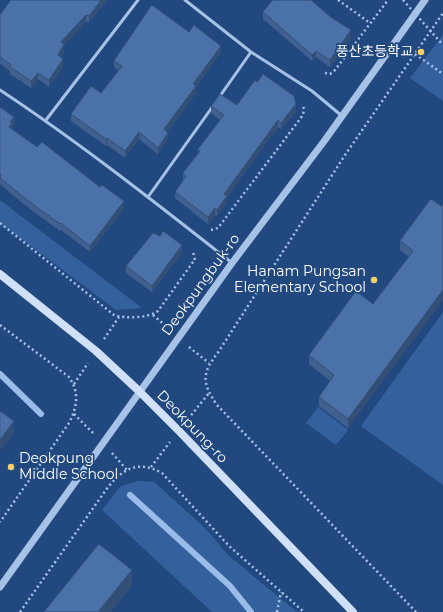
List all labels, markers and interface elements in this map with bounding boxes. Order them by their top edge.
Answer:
place label: 풍산초등학교 [336,44,413,60]
marker: 풍산초등학교 [416,47,426,57]
street label: Deokpungbuk-ro [158,231,244,339]
place label: Hanam Pungsan Elementary School [234,264,366,296]
marker: Hanam Pungsan Elementary School [369,275,379,285]
street label: Deokpung-ro [153,387,231,467]
place label: Deokpung Middle School [19,451,118,484]
marker: Deokpung Middle School [6,462,16,472]

